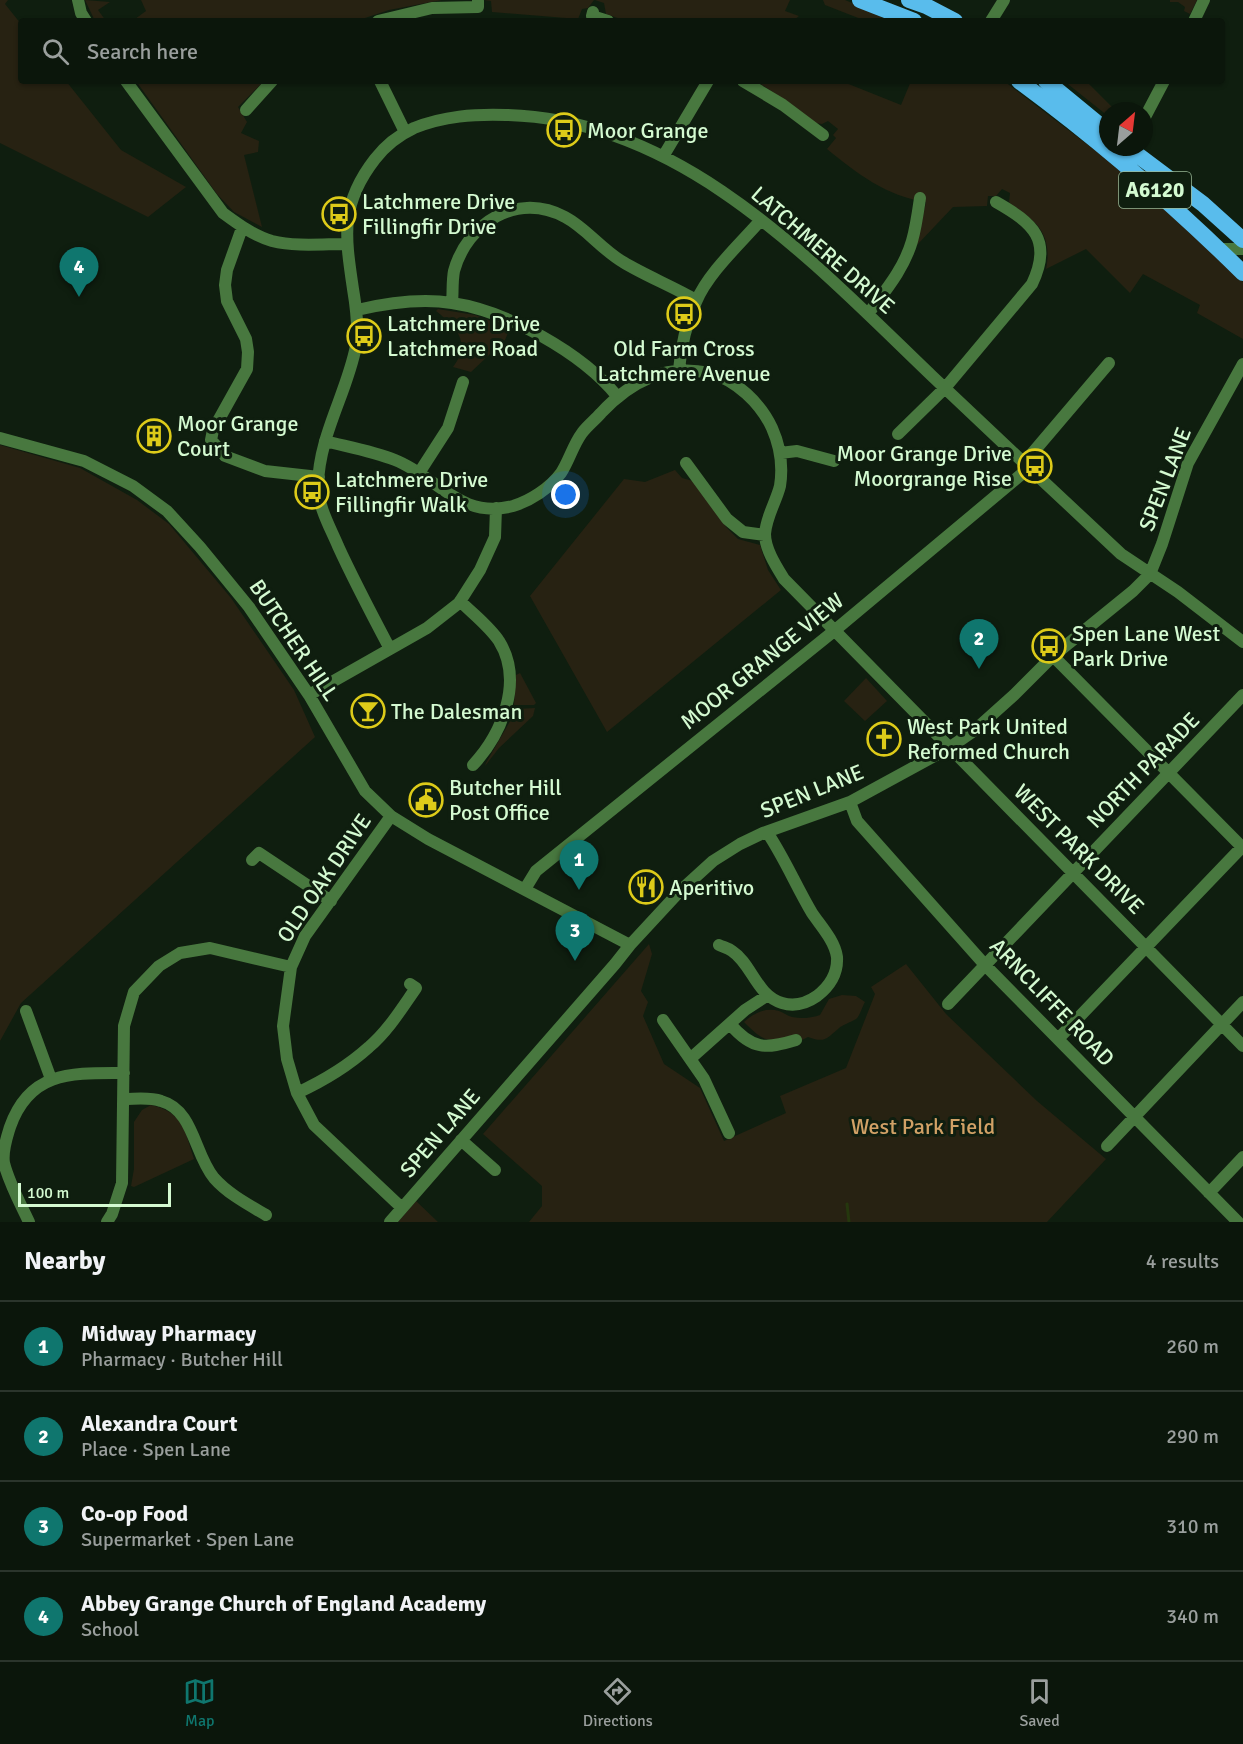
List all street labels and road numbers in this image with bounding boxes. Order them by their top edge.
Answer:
road number: A6120 [1119,172,1191,208]
street label: LATCHMERE DRIVE [746,180,900,320]
street label: SPEN LANE [1133,423,1197,535]
street label: BUTCHER HILL [243,574,345,706]
street label: MOOR GRANGE VIEW [675,587,849,735]
street label: NORTH PARADE [1081,706,1205,834]
street label: SPEN LANE [756,758,868,824]
street label: WEST PARK DRIVE [1008,778,1150,920]
street label: OLD OAK DRIVE [271,808,377,948]
street label: ARNCLIFFE ROAD [984,932,1120,1072]
street label: SPEN LANE [394,1083,486,1183]

